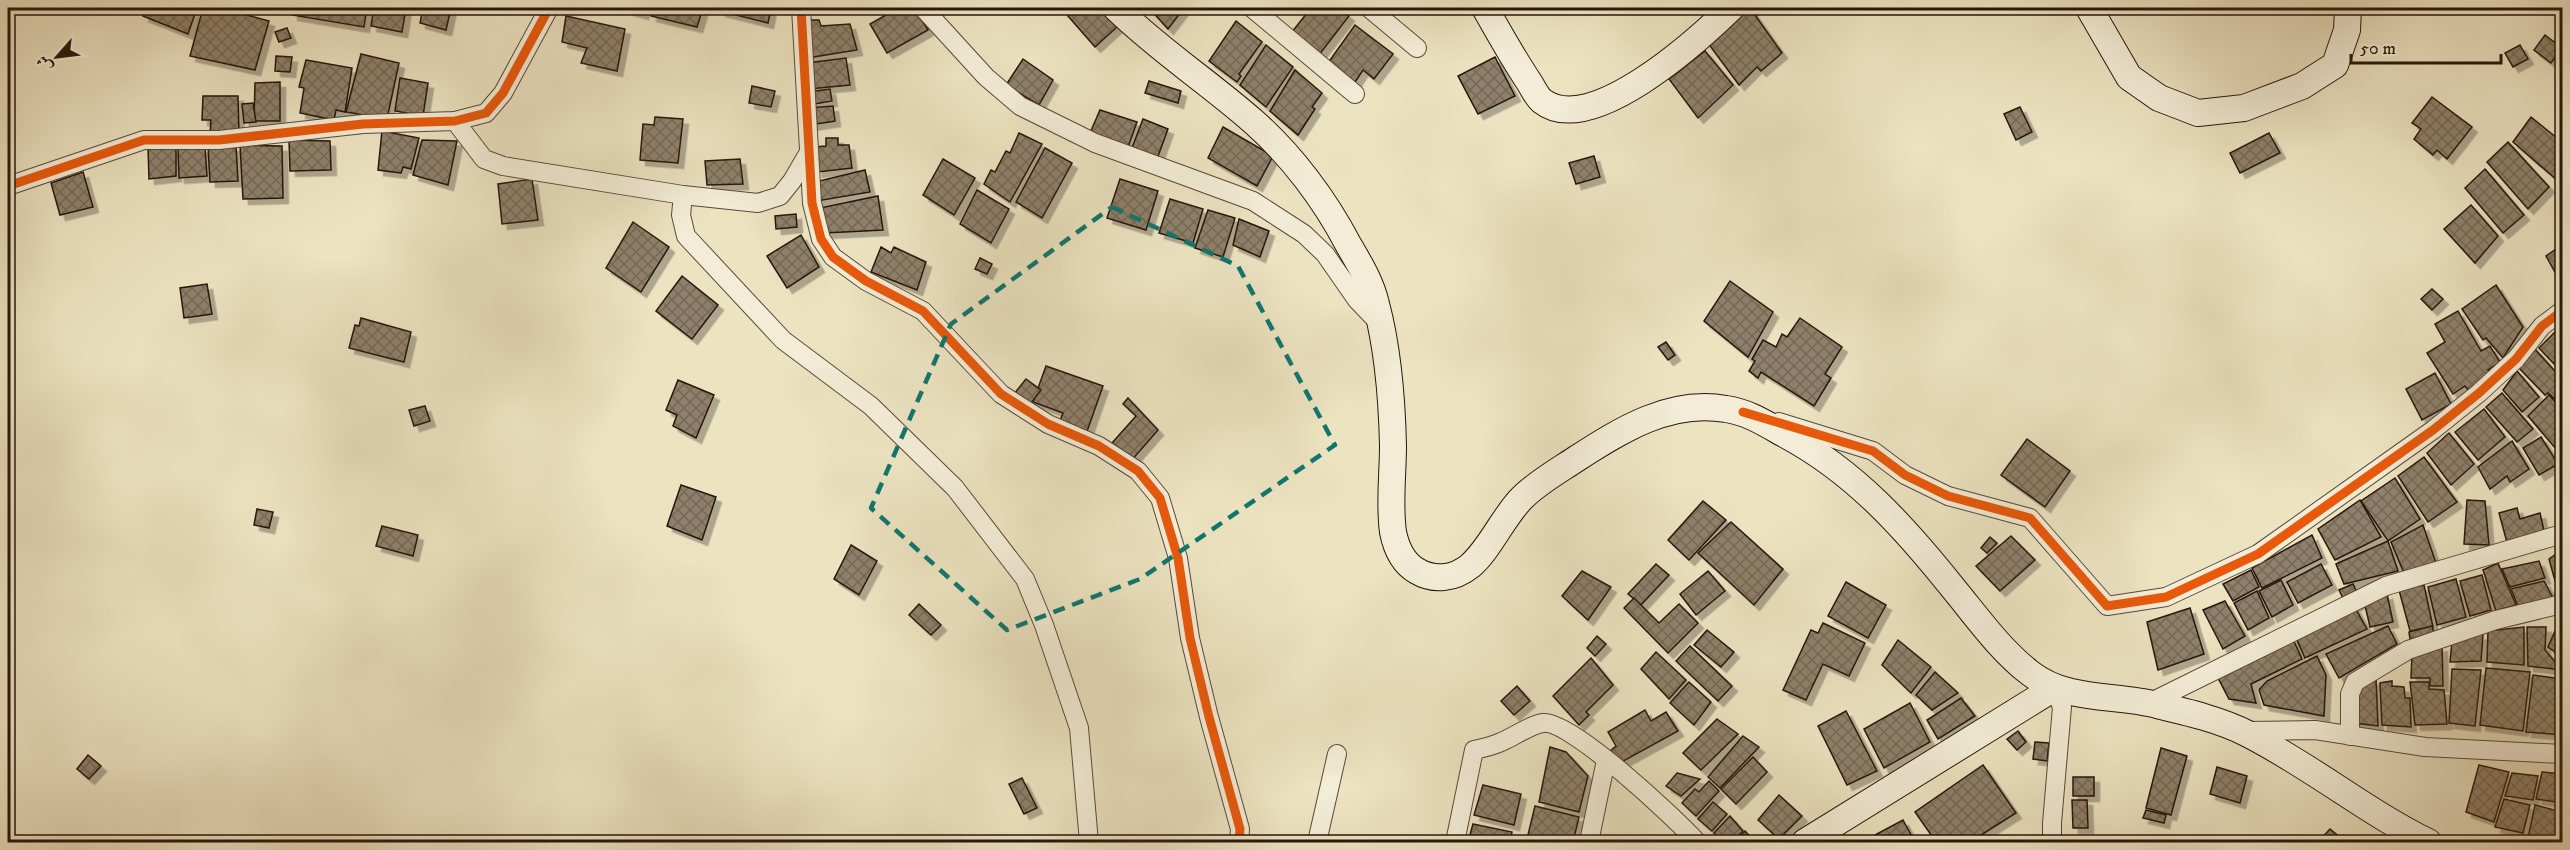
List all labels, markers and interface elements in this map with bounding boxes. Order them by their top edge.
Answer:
north arrow [27,27,87,87]
scale bar [2351,27,2501,65]
text: 50 m [2360,38,2396,60]
text: ش [32,52,57,75]

